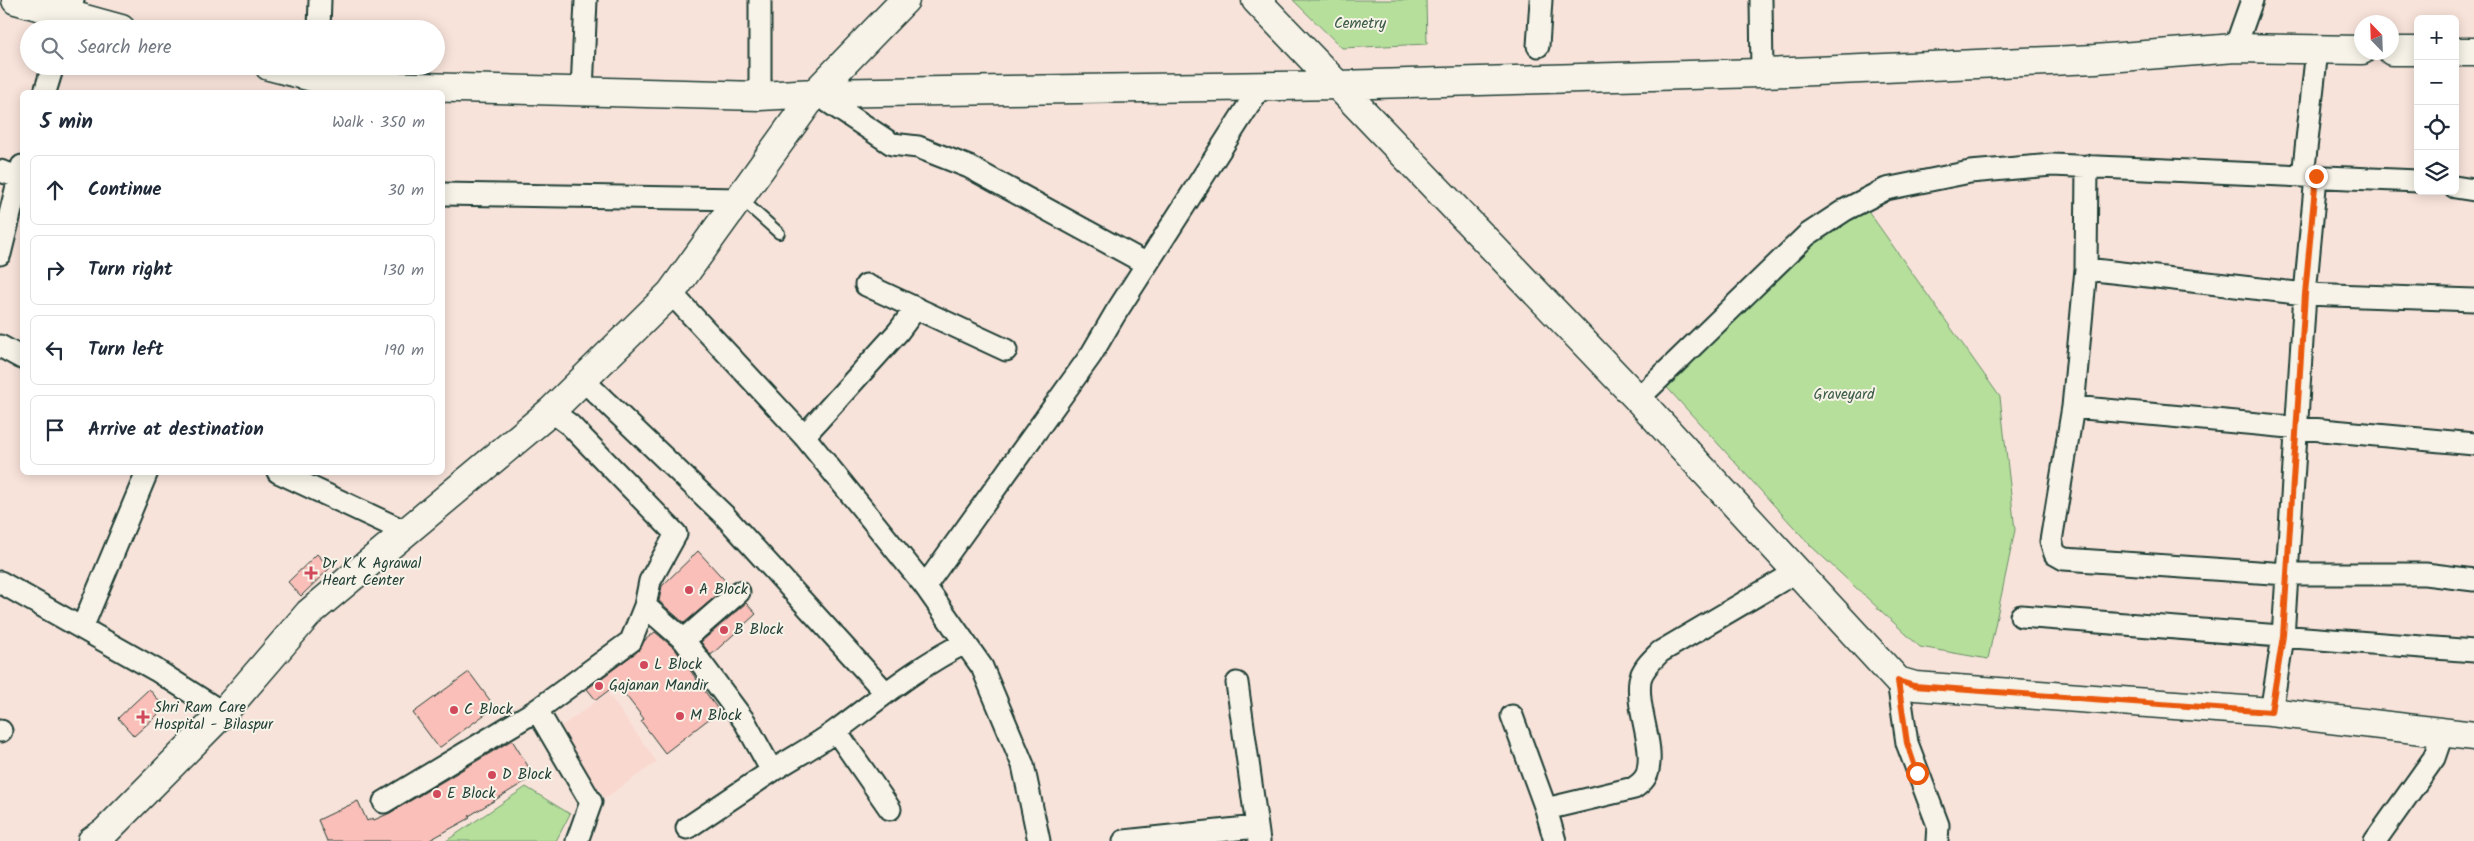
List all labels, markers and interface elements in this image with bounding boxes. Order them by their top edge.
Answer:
park label: Cemetry [1334,12,1387,36]
north arrow [2354,15,2399,60]
map controls [2414,15,2459,195]
button: + [2414,15,2459,60]
search box [20,20,445,75]
text: Search here [78,33,172,63]
icon: search [38,34,66,62]
button: − [2414,60,2459,105]
button: locate [2414,105,2459,150]
text: 5 min [40,106,93,139]
text: Walk · 350 m [332,110,425,135]
button: layers [2414,150,2459,195]
route end [2305,165,2328,188]
text: Continue [88,175,161,205]
icon: ahead [41,176,69,204]
text: 30 m [388,178,424,203]
text: Turn right [88,255,173,285]
icon: right [41,256,69,284]
text: 130 m [383,258,424,283]
text: Turn left [88,335,163,365]
icon: left [41,336,69,364]
text: 190 m [384,338,424,363]
park label: Graveyard [1814,383,1875,407]
text: Arrive at destination [88,415,264,445]
icon: arrive [41,416,69,444]
place label: Dr K K Agrawal Heart Center [322,552,422,593]
marker: Dr K K Agrawal Heart Center [304,566,318,580]
place label: A Block [699,578,749,602]
marker: A Block [683,584,695,596]
place label: B Block [734,618,784,642]
marker: B Block [718,624,730,636]
place label: L Block [654,653,703,677]
marker: L Block [638,659,650,671]
place label: Gajanan Mandir [609,674,709,698]
marker: Gajanan Mandir [593,680,605,692]
place label: Shri Ram Care Hospital - Bilaspur [154,696,274,737]
place label: C Block [464,698,514,722]
marker: C Block [448,704,460,716]
place label: M Block [690,704,743,728]
marker: Shri Ram Care Hospital - Bilaspur [136,710,150,724]
marker: M Block [674,710,686,722]
route start [1906,762,1929,785]
place label: D Block [502,763,552,787]
marker: D Block [486,769,498,781]
place label: E Block [447,782,496,806]
marker: E Block [431,788,443,800]

